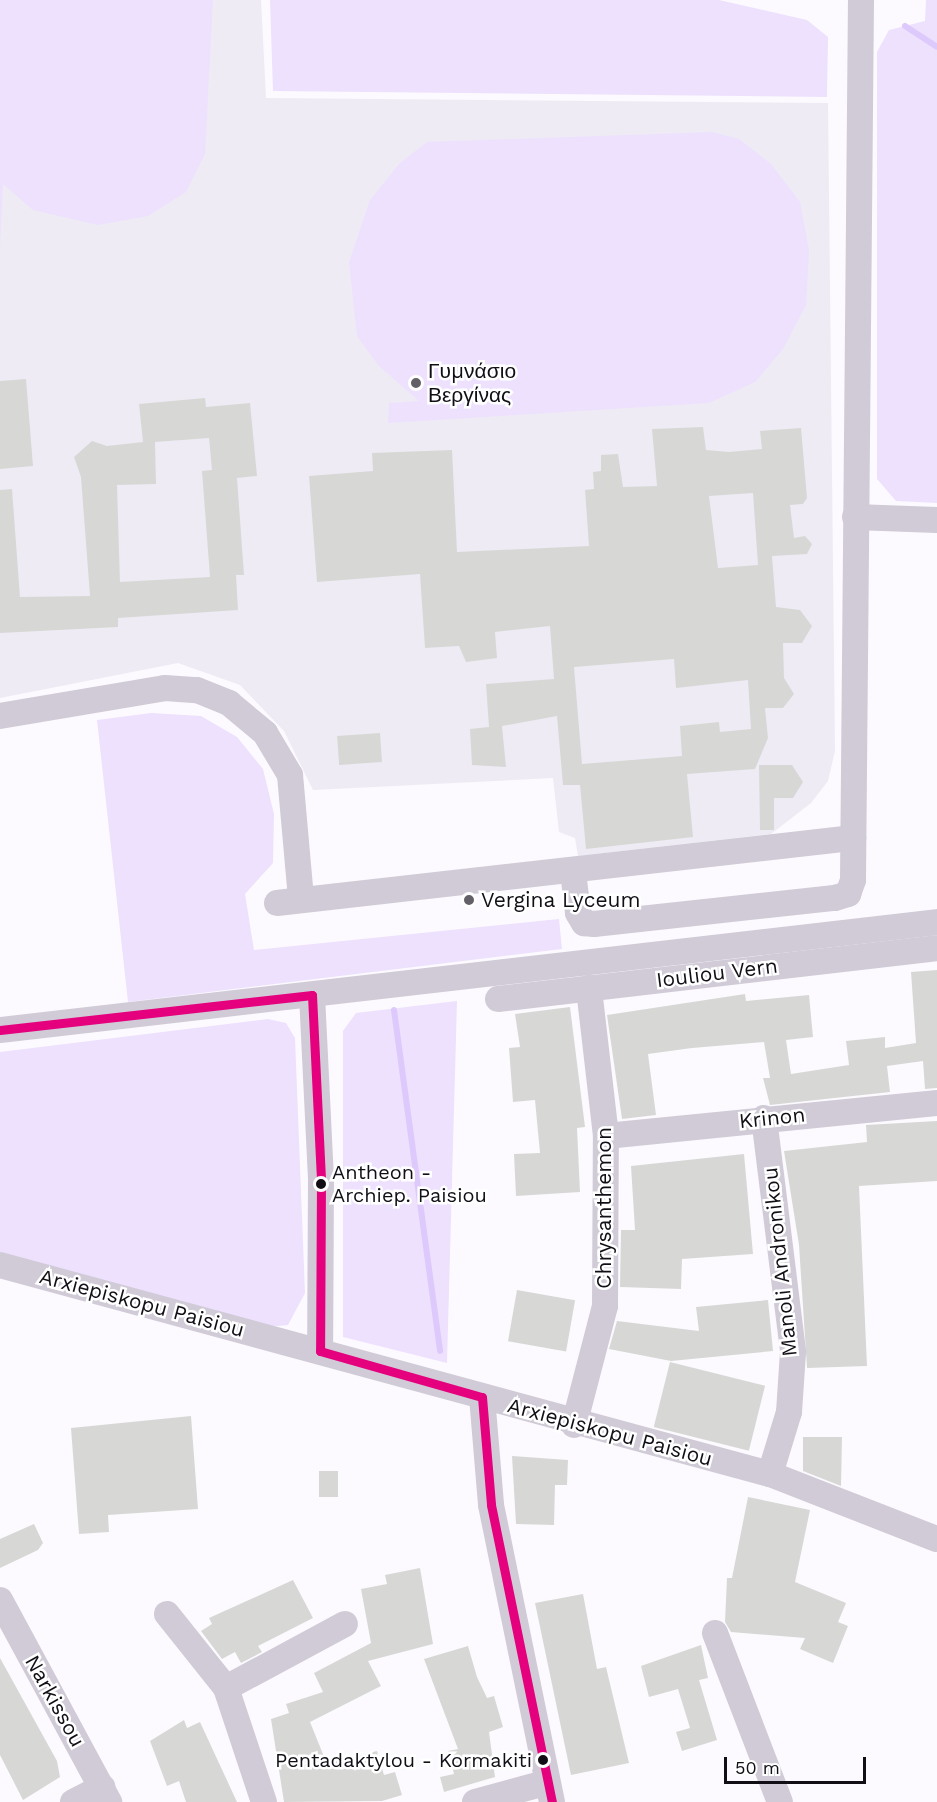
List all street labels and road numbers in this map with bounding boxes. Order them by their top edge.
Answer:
street label: Iouliou Vern [655,953,779,993]
street label: Krinon [738,1102,806,1134]
street label: Chrysanthemon [591,1127,617,1289]
street label: Manoli Andronikou [757,1166,803,1358]
street label: Arxiepiskopu Paisiou [37,1264,247,1342]
street label: Arxiepiskopu Paisiou [505,1393,715,1471]
street label: Narkissou [20,1651,90,1751]

